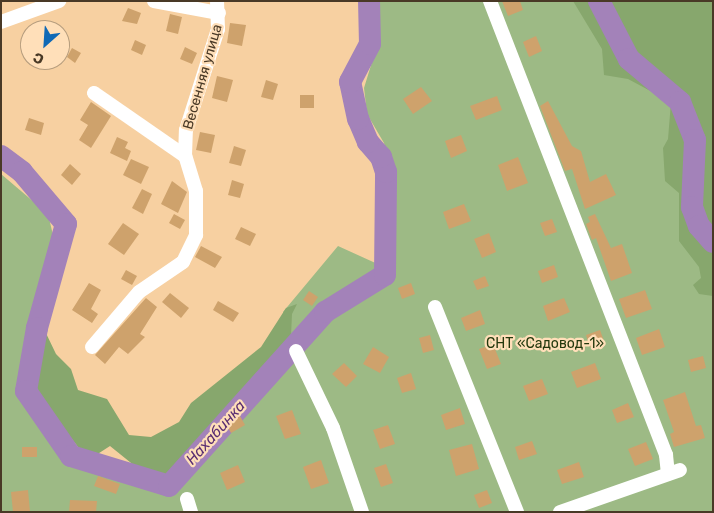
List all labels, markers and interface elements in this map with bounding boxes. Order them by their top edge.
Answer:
north arrow [20,20,70,70]
street label: Весенняя улица [180,22,226,132]
text: С [31,48,47,68]
park label: СНТ «Садовод-1» [486,336,604,352]
water label: Нахабинка [183,397,249,469]

